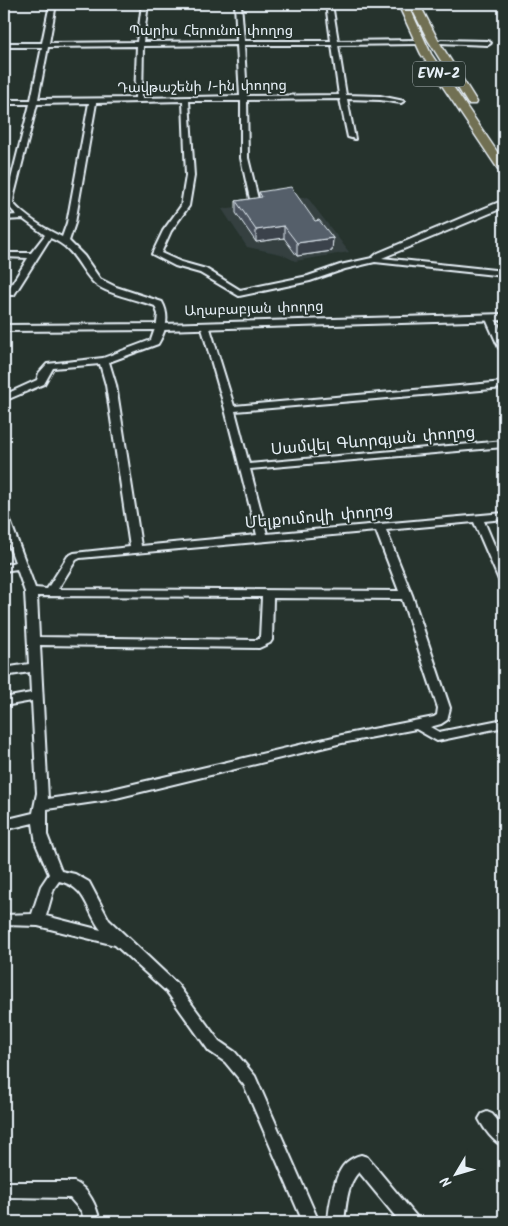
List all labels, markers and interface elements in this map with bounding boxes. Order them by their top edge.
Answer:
street label: Պարիս Հերունու փողոց [129,20,293,42]
road number: EVN-2 [413,62,465,86]
street label: Դավթաշենի 1-ին փողոց [117,75,287,99]
street label: Աղաբաբյան փողոց [184,296,324,322]
street label: Սամվել Գևորգյան փողոց [270,420,476,462]
street label: Մելքումովի փողոց [244,498,394,536]
north arrow [430,1148,480,1198]
text: N [435,1171,458,1192]

